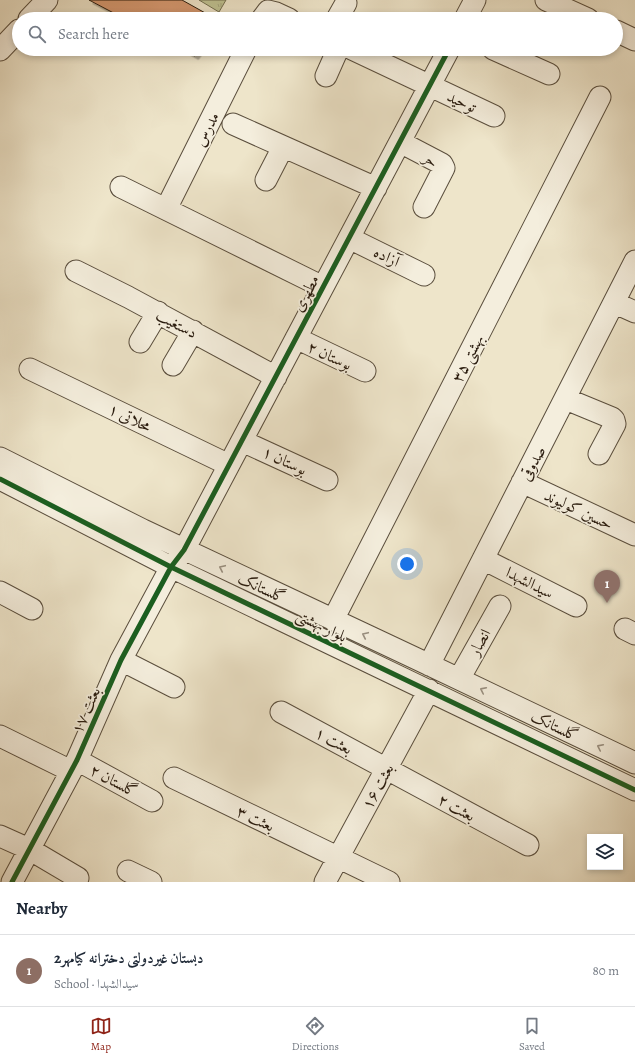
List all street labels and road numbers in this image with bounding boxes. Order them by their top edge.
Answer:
street label: توحید [443,85,481,119]
street label: مدرس [189,108,225,150]
street label: حر [417,146,442,173]
street label: آزاده [370,241,405,273]
street label: مطهری [287,271,325,316]
street label: دستغیب [152,304,201,344]
street label: بهشتی ۳۵ [446,331,489,386]
street label: بوستان ۲ [304,336,355,376]
street label: محلاتی ۱ [105,398,155,438]
street label: بوستان ۱ [259,441,310,481]
street label: صدوقی [515,442,551,485]
street label: حسین کولیوند [541,484,617,535]
street label: سیدالشهدا [502,561,557,604]
street label: گلستانک [234,567,289,608]
street label: بلوار بهشتی [292,604,351,648]
street label: انصار [462,625,496,662]
street label: بعثت ۱۷ [66,684,106,737]
street label: گلستانک [527,705,582,747]
street label: بعثت ١ [311,722,356,760]
street label: گلستان ۲ [86,759,141,803]
street label: بعثت ۱۶ [356,760,399,813]
street label: بعثت ۲ [434,789,479,827]
street label: بعثت ۳ [233,801,278,837]

